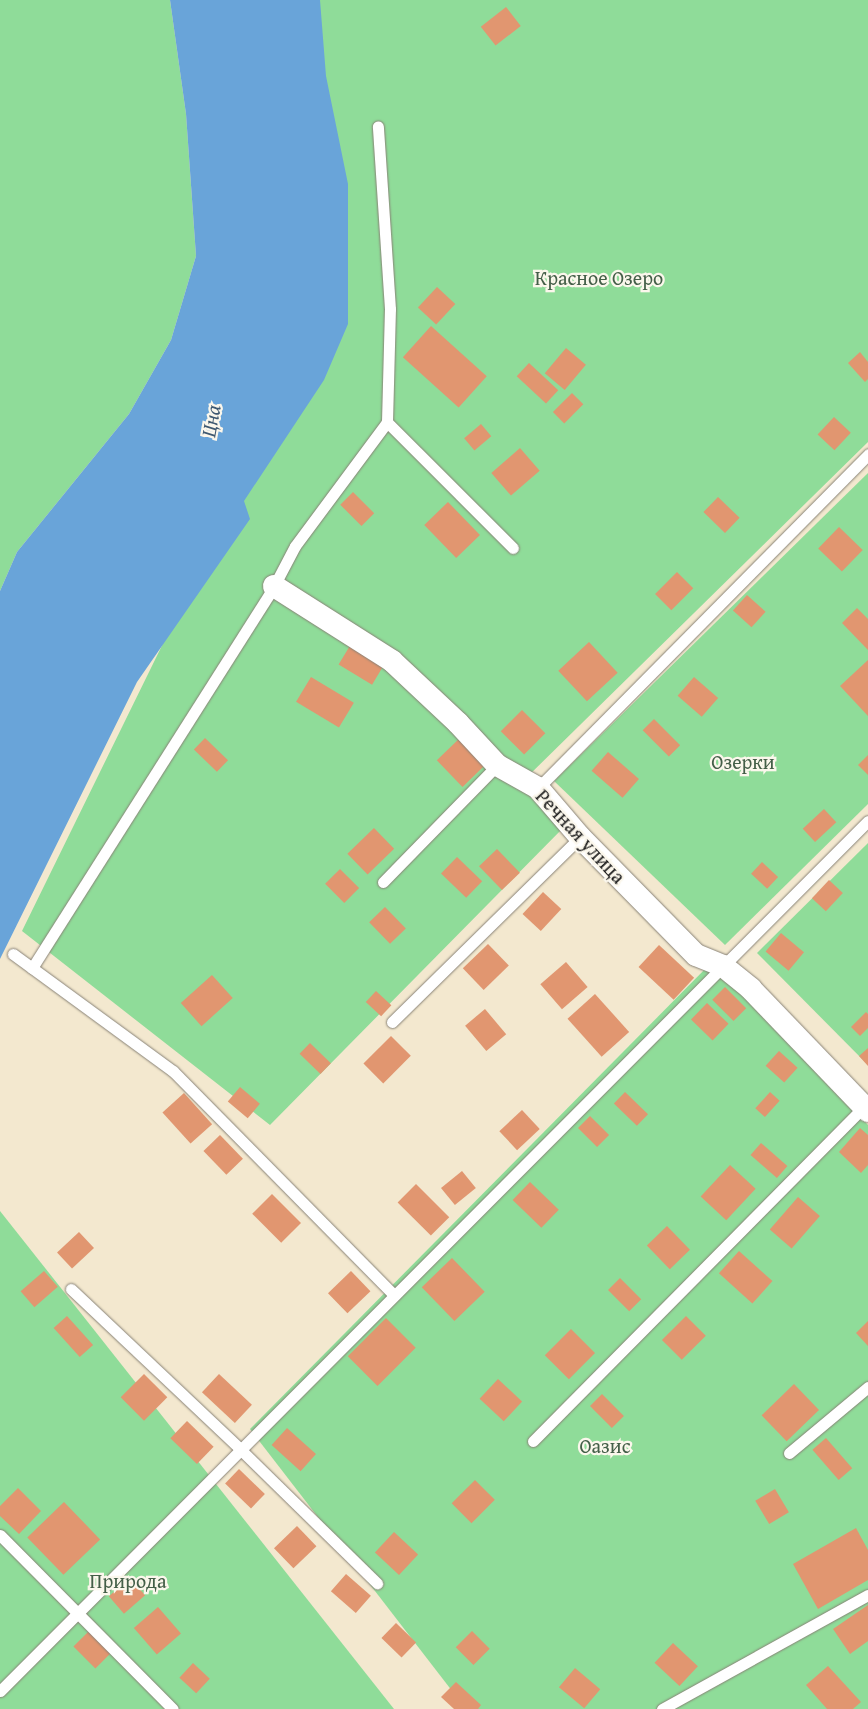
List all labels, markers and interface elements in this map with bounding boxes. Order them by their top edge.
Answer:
park label: Красное Озеро [535,265,663,289]
water label: Цна [196,403,226,439]
park label: Озерки [711,749,775,773]
street label: Речная улица [531,784,631,888]
park label: Оазис [579,1433,631,1457]
park label: Природа [90,1568,166,1592]

